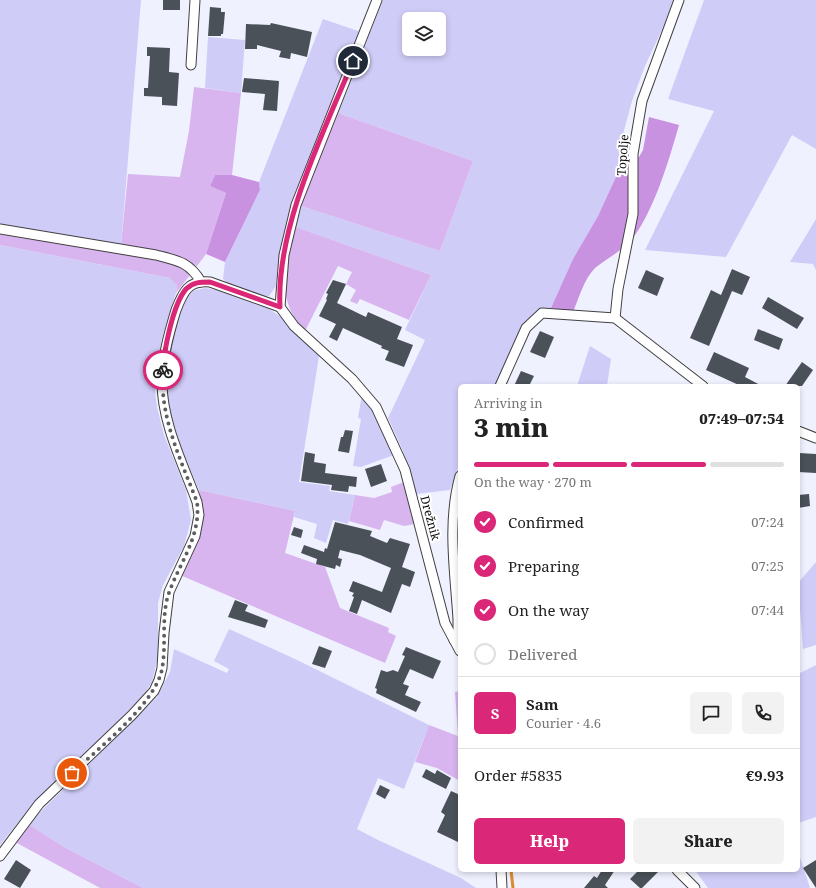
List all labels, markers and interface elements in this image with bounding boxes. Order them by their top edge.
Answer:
map controls [402,12,446,56]
button: layers [402,12,446,56]
pin [336,44,370,78]
icon: home [342,50,364,72]
street label: Topolje [613,134,632,176]
courier [143,350,183,390]
icon: bike [152,359,174,381]
text: Arriving in [474,394,543,412]
text: 07:49–07:54 [699,408,784,428]
text: 3 min [474,409,549,445]
text: On the way · 270 m [474,473,592,491]
street label: Drežnik [416,494,445,543]
icon: check [474,511,496,533]
text: Confirmed [508,512,584,532]
text: 07:24 [751,513,784,531]
icon: check [474,555,496,577]
text: Preparing [508,556,579,576]
text: 07:25 [751,557,784,575]
icon: check [474,599,496,621]
text: On the way [508,600,589,620]
text: 07:44 [751,601,784,619]
text: Delivered [508,644,577,664]
button: chat [690,692,732,734]
button: phone [742,692,784,734]
text: Sam [526,694,558,714]
text: S [491,703,499,723]
text: Courier · 4.6 [526,714,601,732]
pin [55,756,89,790]
icon: bag [61,762,83,784]
text: Order #5835 [474,765,562,785]
text: €9.93 [746,765,784,785]
button: Help [474,818,625,864]
button: Share [633,818,784,864]

